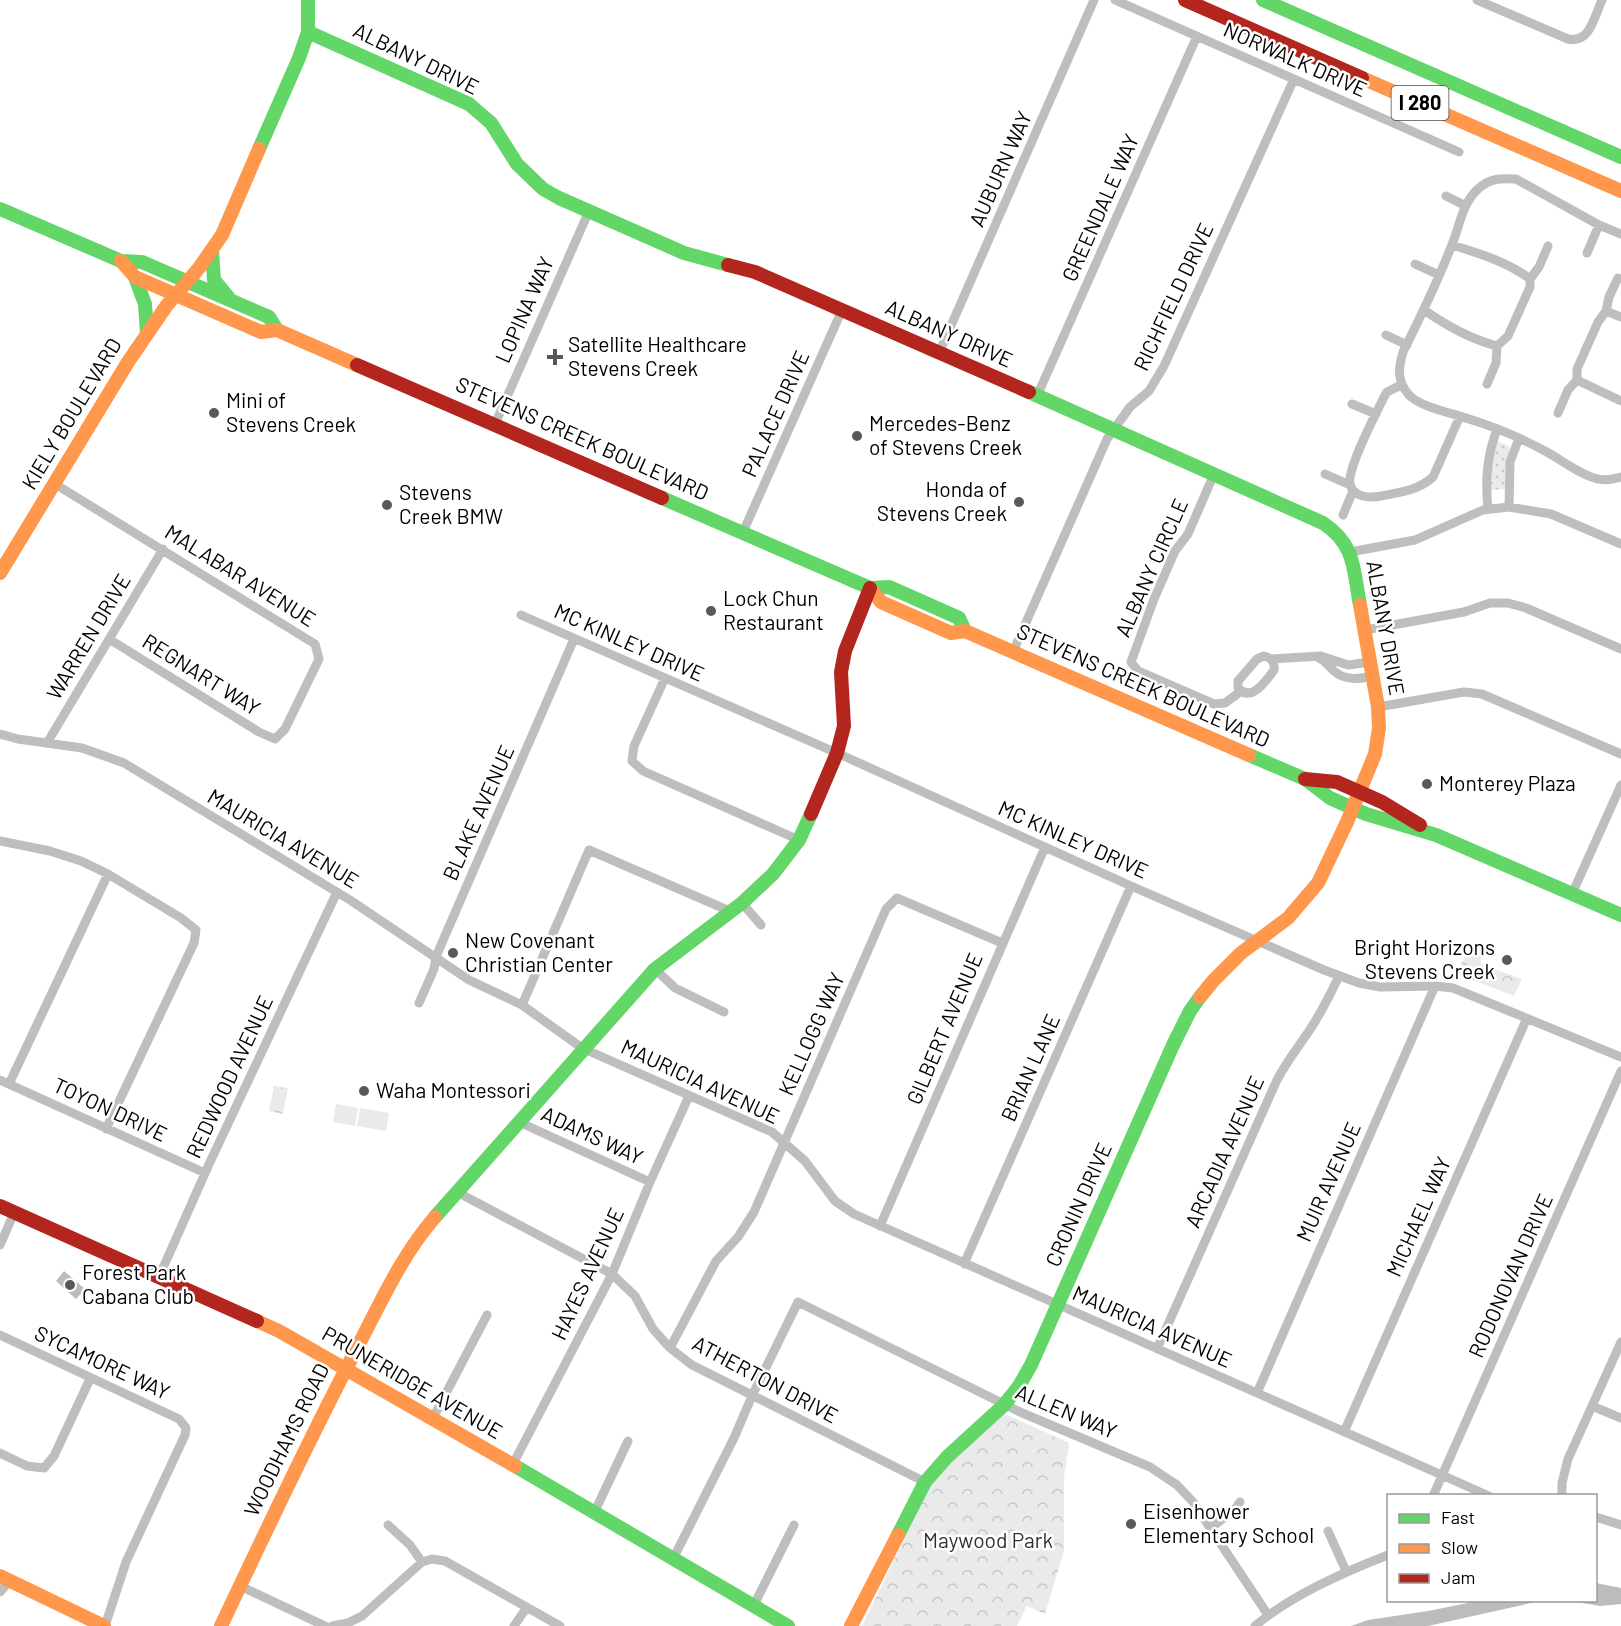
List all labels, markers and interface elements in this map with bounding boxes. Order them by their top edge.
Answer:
street label: NORWALK DRIVE [1220,16,1371,101]
street label: ALBANY DRIVE [350,17,483,99]
road number: I 280 [1392,86,1448,120]
street label: AUBURN WAY [963,107,1036,230]
street label: GREENDALE WAY [1056,130,1143,285]
street label: RICHFIELD DRIVE [1128,219,1218,374]
street label: LOPINA WAY [489,252,558,366]
street label: ALBANY DRIVE [882,293,1017,372]
place label: Satellite Healthcare Stevens Creek [568,331,747,380]
street label: KIELY BOULEVARD [16,333,126,494]
street label: PALACE DRIVE [736,346,814,480]
marker: Satellite Healthcare Stevens Creek [546,348,564,366]
street label: STEVENS CREEK BOULEVARD [452,370,713,505]
place label: Mini of Stevens Creek [226,387,356,436]
marker: Mini of Stevens Creek [207,406,221,420]
place label: Mercedes-Benz of Stevens Creek [869,410,1022,459]
marker: Mercedes-Benz of Stevens Creek [850,429,864,443]
place label: Honda of Stevens Creek [877,476,1007,525]
place label: Stevens Creek BMW [399,479,503,528]
street label: ALBANY CIRCLE [1109,494,1192,640]
marker: Honda of Stevens Creek [1012,495,1026,509]
marker: Stevens Creek BMW [380,498,394,512]
street label: MALABAR AVENUE [161,518,321,631]
street label: ALBANY DRIVE [1362,558,1411,697]
street label: WARREN DRIVE [40,569,135,704]
place label: Lock Chun Restaurant [723,585,824,634]
street label: MC KINLEY DRIVE [551,597,708,686]
marker: Lock Chun Restaurant [704,604,718,618]
street label: STEVENS CREEK BOULEVARD [1013,617,1274,752]
street label: REGNART WAY [138,628,265,720]
street label: BLAKE AVENUE [437,741,519,884]
place label: Monterey Plaza [1439,770,1576,795]
marker: Monterey Plaza [1420,777,1434,791]
street label: MAURICIA AVENUE [204,783,364,893]
street label: MC KINLEY DRIVE [995,794,1152,883]
place label: New Covenant Christian Center [465,927,613,976]
place label: Bright Horizons Stevens Creek [1354,934,1495,983]
marker: New Covenant Christian Center [446,946,460,960]
street label: GILBERT AVENUE [900,949,987,1108]
marker: Bright Horizons Stevens Creek [1500,953,1514,967]
street label: KELLOGG WAY [772,968,849,1099]
street label: REDWOOD AVENUE [180,991,277,1162]
street label: BRIAN LANE [995,1010,1064,1125]
street label: MAURICIA AVENUE [618,1033,784,1128]
street label: TOYON DRIVE [50,1071,171,1146]
street label: ARCADIA AVENUE [1179,1072,1268,1231]
place label: Waha Montessori [376,1077,531,1102]
marker: Waha Montessori [357,1084,371,1098]
street label: ADAMS WAY [538,1100,647,1169]
street label: MUIR AVENUE [1290,1118,1365,1245]
street label: CRONIN DRIVE [1039,1139,1116,1270]
street label: MICHAEL WAY [1380,1153,1455,1280]
street label: RODONOVAN DRIVE [1462,1190,1557,1361]
street label: HAYES AVENUE [545,1203,628,1343]
place label: Forest Park Cabana Club [82,1259,194,1308]
marker: Forest Park Cabana Club [63,1278,77,1292]
street label: MAURICIA AVENUE [1069,1279,1236,1372]
street label: SYCAMORE WAY [31,1319,174,1404]
street label: PRUNERIDGE AVENUE [318,1320,507,1443]
street label: ATHERTON DRIVE [689,1330,843,1428]
street label: WOODHAMS ROAD [238,1359,333,1520]
street label: ALLEN WAY [1012,1378,1121,1443]
legend [1387,1494,1597,1602]
place label: Eisenhower Elementary School [1143,1498,1314,1547]
text: Fast [1441,1506,1475,1528]
marker: Eisenhower Elementary School [1124,1517,1138,1531]
park label: Maywood Park [923,1527,1053,1552]
text: Slow [1441,1536,1478,1558]
text: Jam [1441,1566,1475,1588]

